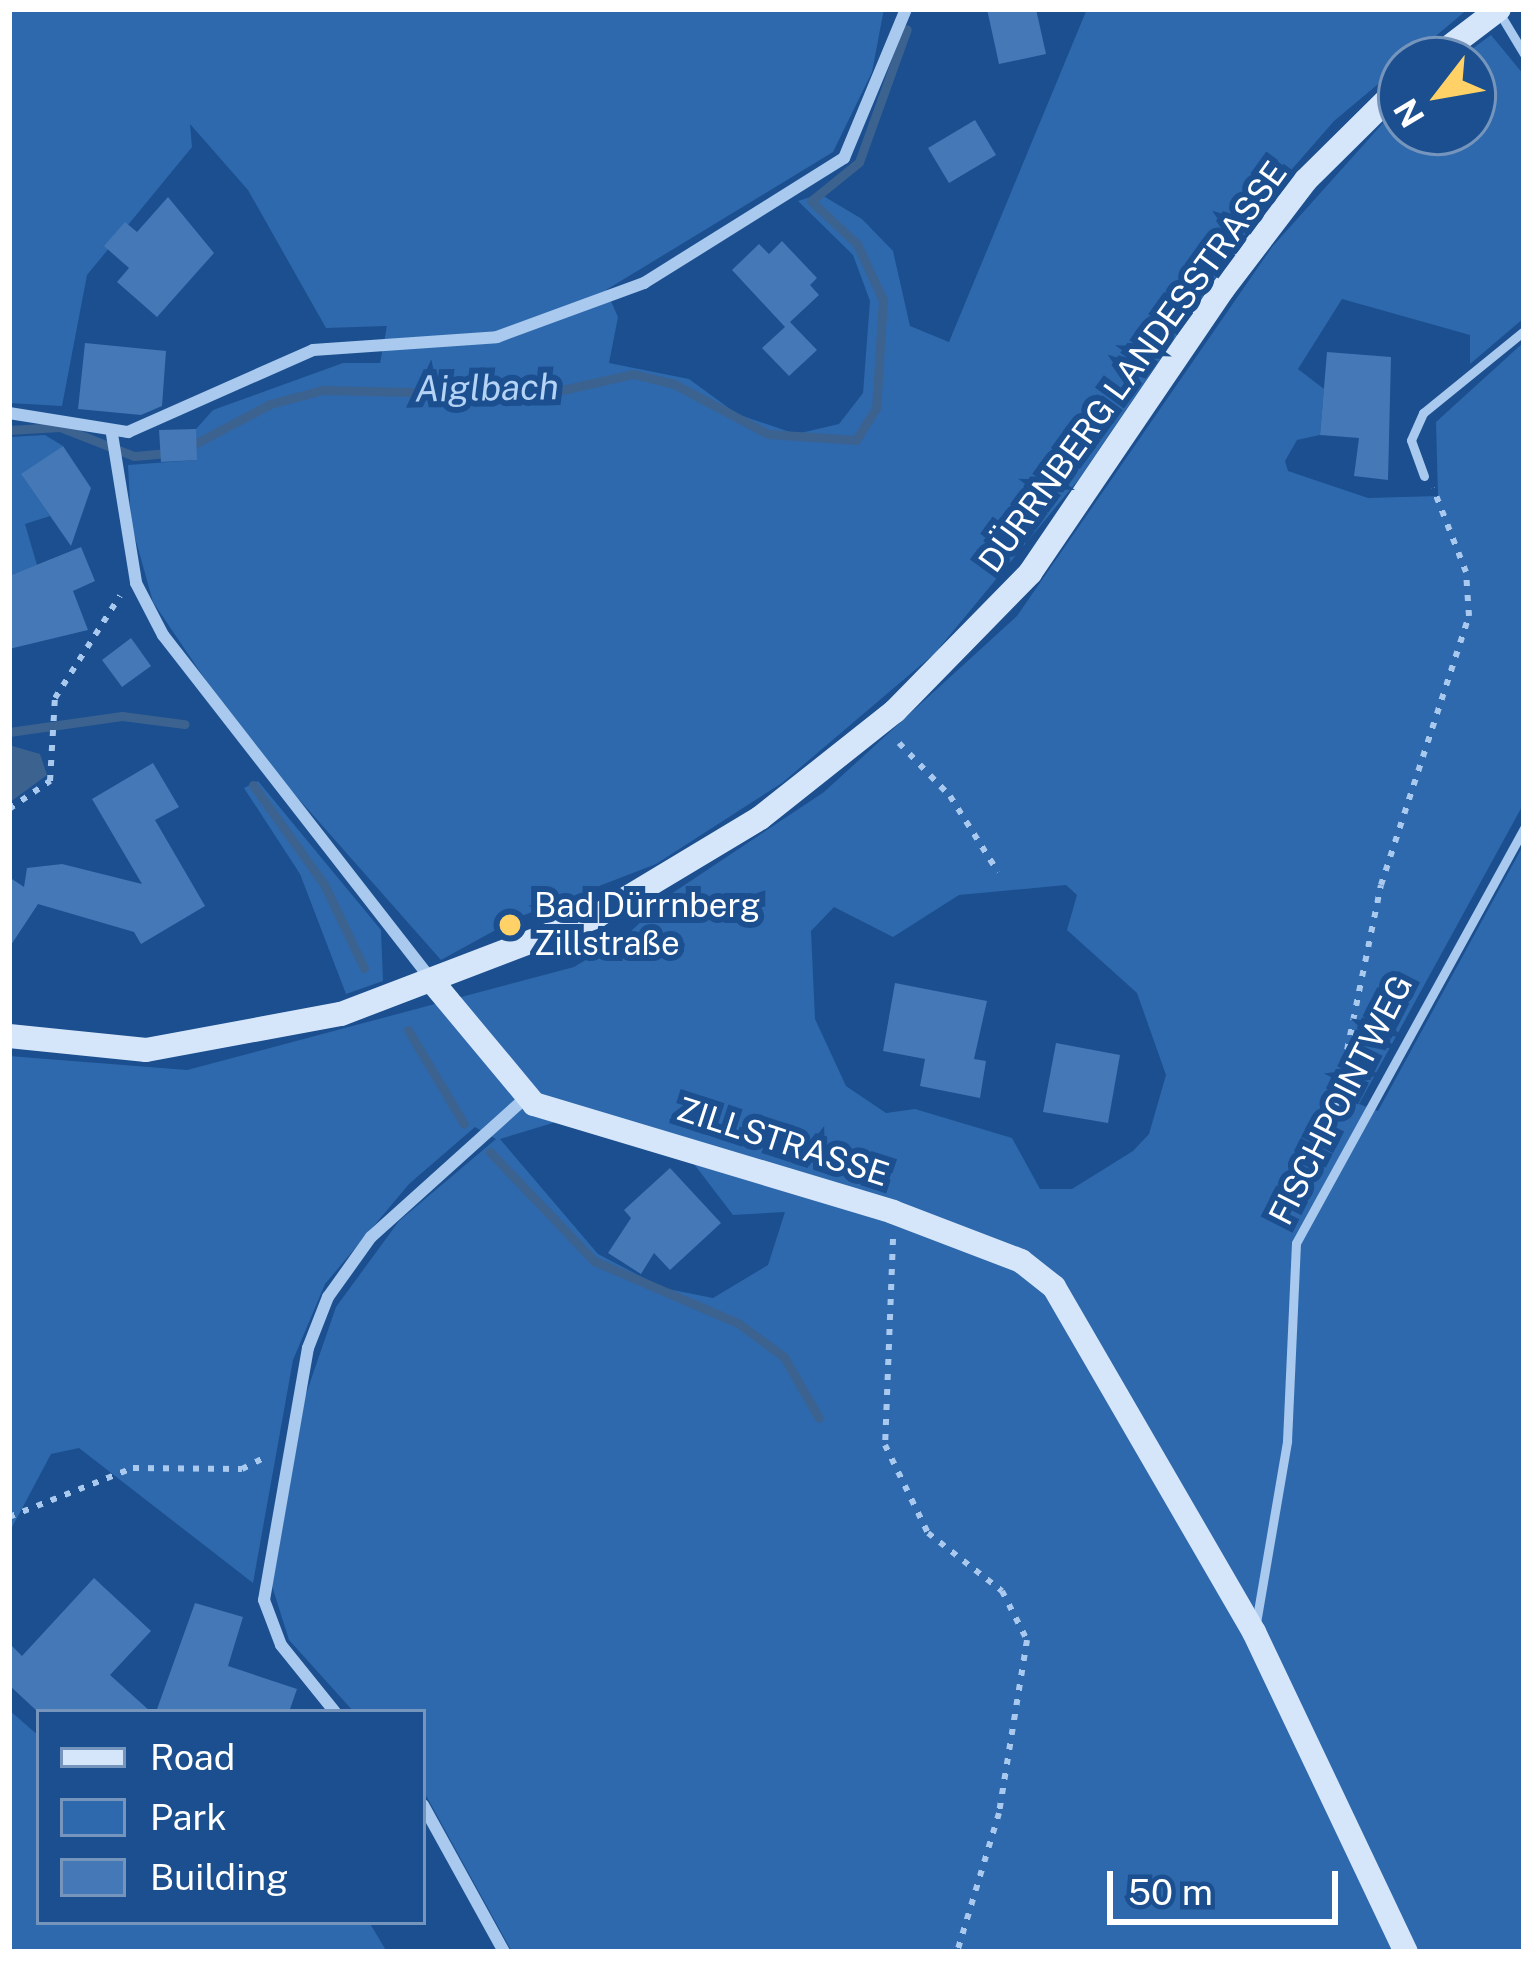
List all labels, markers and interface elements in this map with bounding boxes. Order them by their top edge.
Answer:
north arrow [1377,36,1497,156]
text: N [1386,92,1432,134]
street label: DÜRRNBERG LANDESSTRASSE [971,154,1295,580]
water label: Aiglbach [415,365,559,411]
place label: Bad Dürrnberg Zillstraße [534,886,760,964]
marker: Bad Dürrnberg Zillstraße [497,912,523,938]
street label: FISCHPOINTWEG [1261,968,1421,1232]
street label: ZILLSTRASSE [672,1089,894,1195]
legend [36,1709,426,1925]
text: Road [150,1736,235,1778]
text: Park [150,1796,227,1838]
scale bar [1113,1847,1344,1921]
text: Building [150,1856,288,1898]
text: 50 m [1128,1871,1213,1913]

